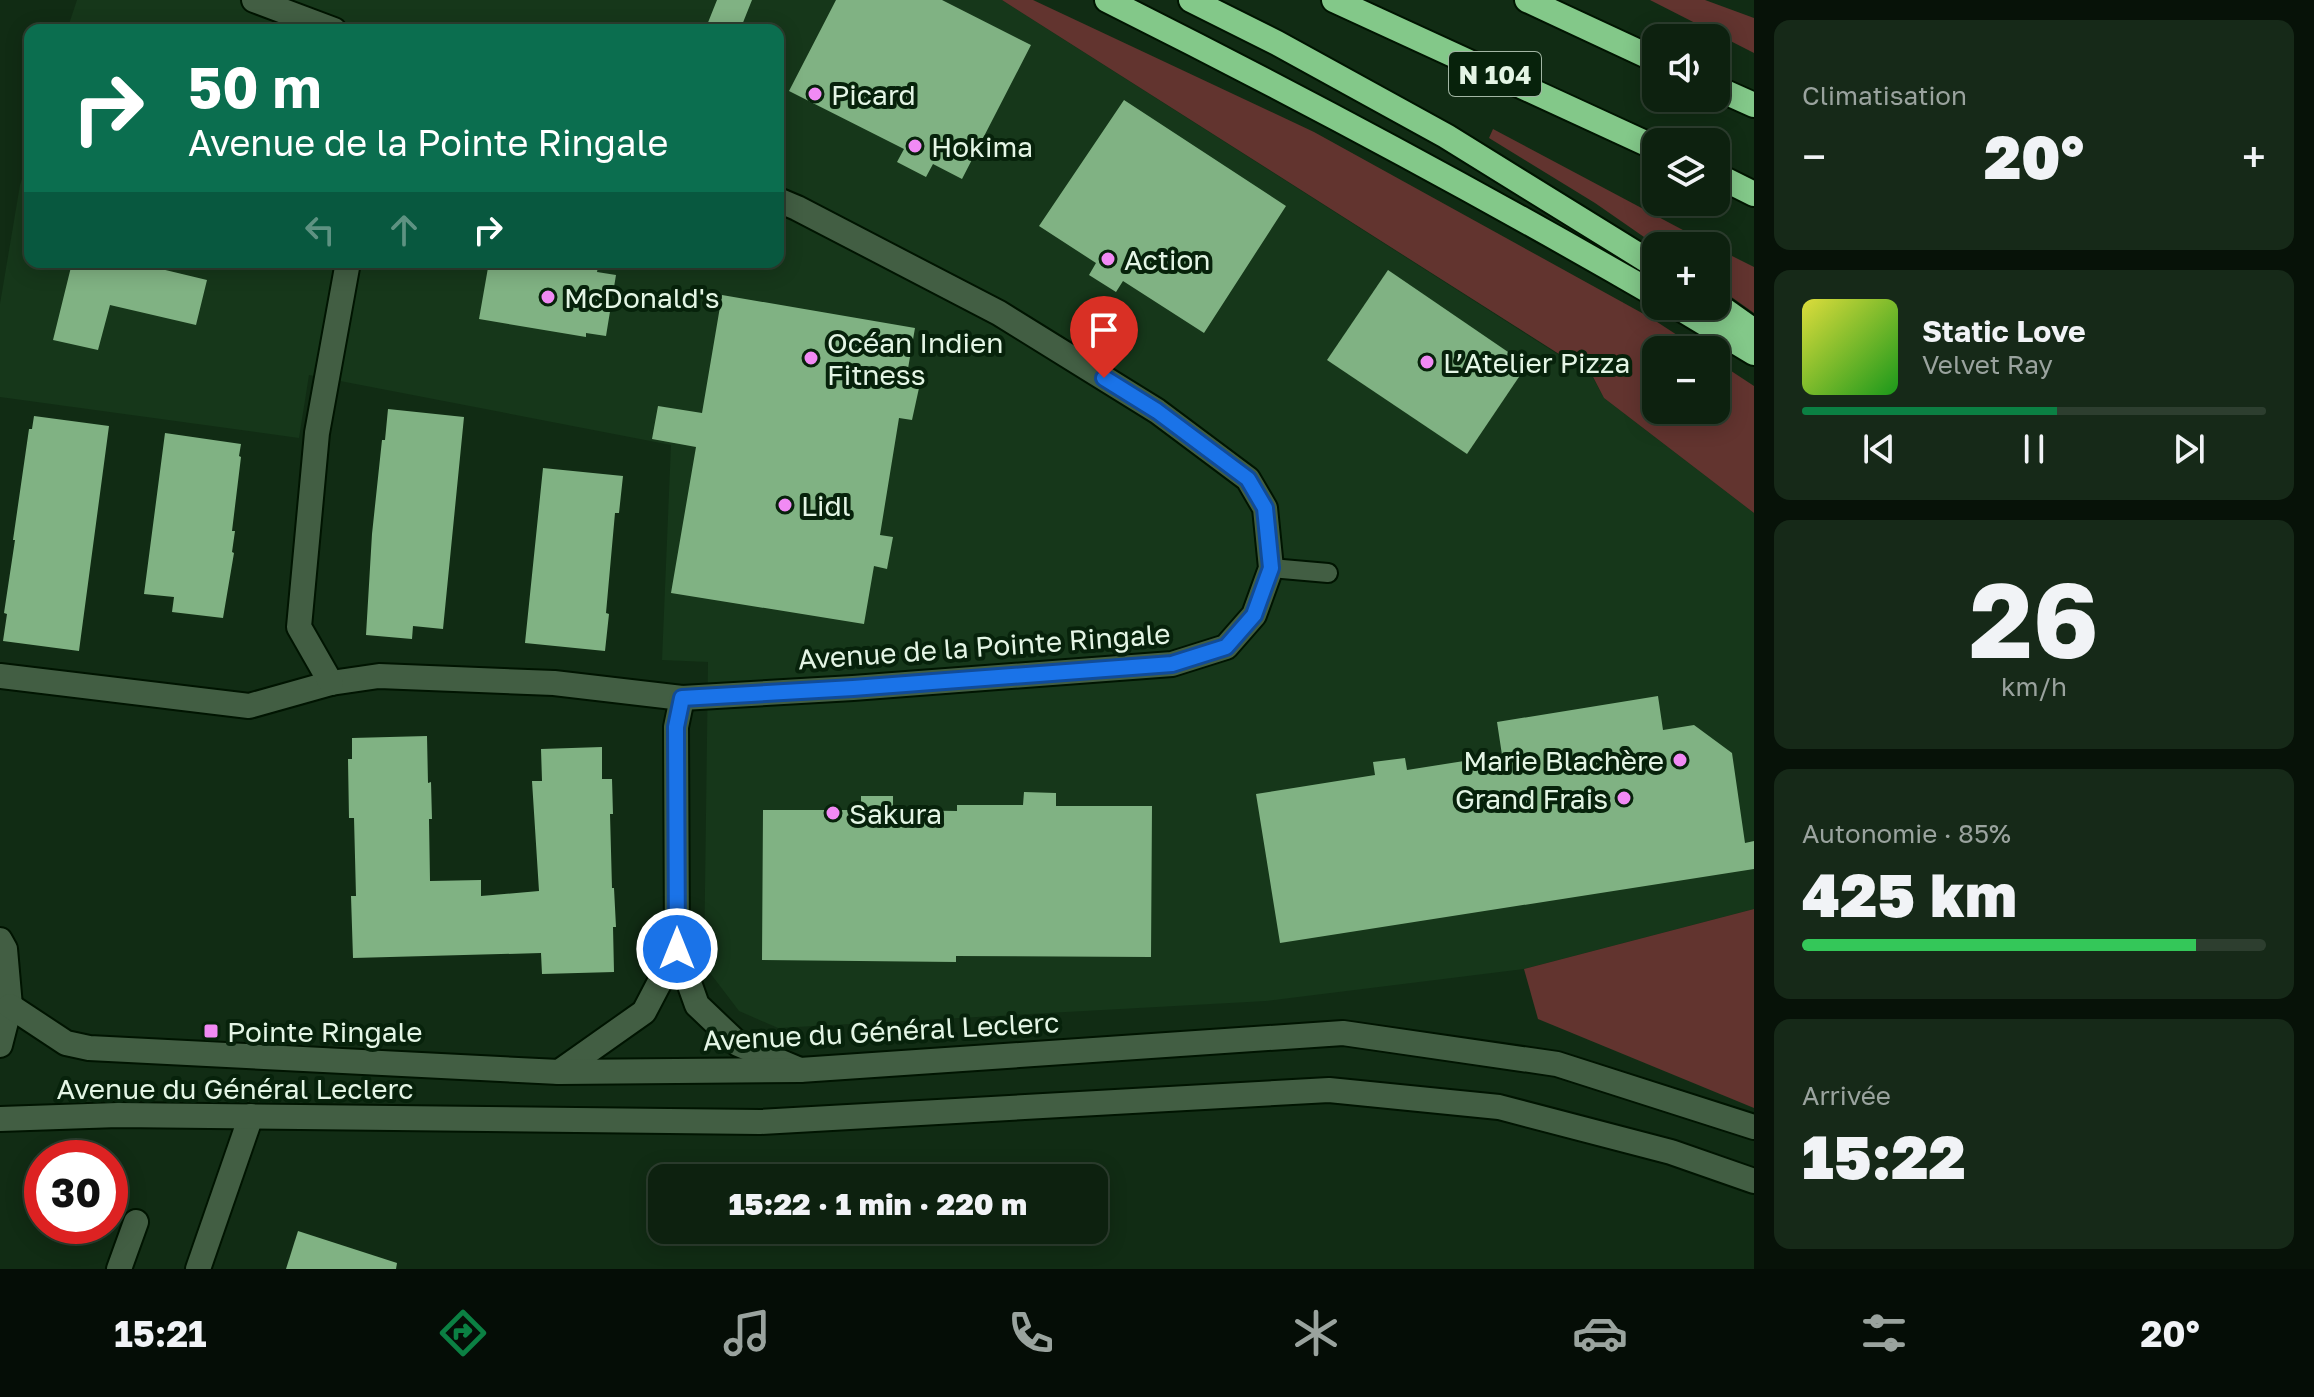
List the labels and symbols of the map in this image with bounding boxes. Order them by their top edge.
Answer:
road number: N 104 [1449,52,1541,96]
place label: Picard [831,78,916,111]
marker: Picard [806,85,824,103]
place label: Hokima [931,130,1033,163]
marker: Hokima [906,137,924,155]
place label: Action [1124,243,1210,276]
marker: Action [1099,250,1117,268]
place label: McDonald's [564,281,720,314]
marker: McDonald's [539,288,557,306]
pin [1070,296,1138,378]
place label: Océan Indien Fitness [827,326,1003,391]
place label: L’Atelier Pizza [1443,346,1630,379]
marker: Océan Indien Fitness [802,349,820,367]
marker: L’Atelier Pizza [1418,353,1436,371]
place label: Lidl [801,489,851,522]
marker: Lidl [776,496,794,514]
street label: Avenue de la Pointe Ringale [797,617,1171,675]
place label: Marie Blachère [1463,744,1664,777]
marker: Marie Blachère [1671,751,1689,769]
place label: Grand Frais [1455,782,1608,815]
marker: Grand Frais [1615,789,1633,807]
place label: Sakura [849,797,942,830]
marker: Sakura [824,804,842,822]
position arrow [635,907,719,991]
street label: Avenue du Général Leclerc [702,1005,1060,1057]
place label: Pointe Ringale [227,1015,422,1048]
marker: Pointe Ringale [202,1022,220,1040]
street label: Avenue du Général Leclerc [57,1072,413,1105]
speed limit sign: 30 [24,1140,128,1244]

